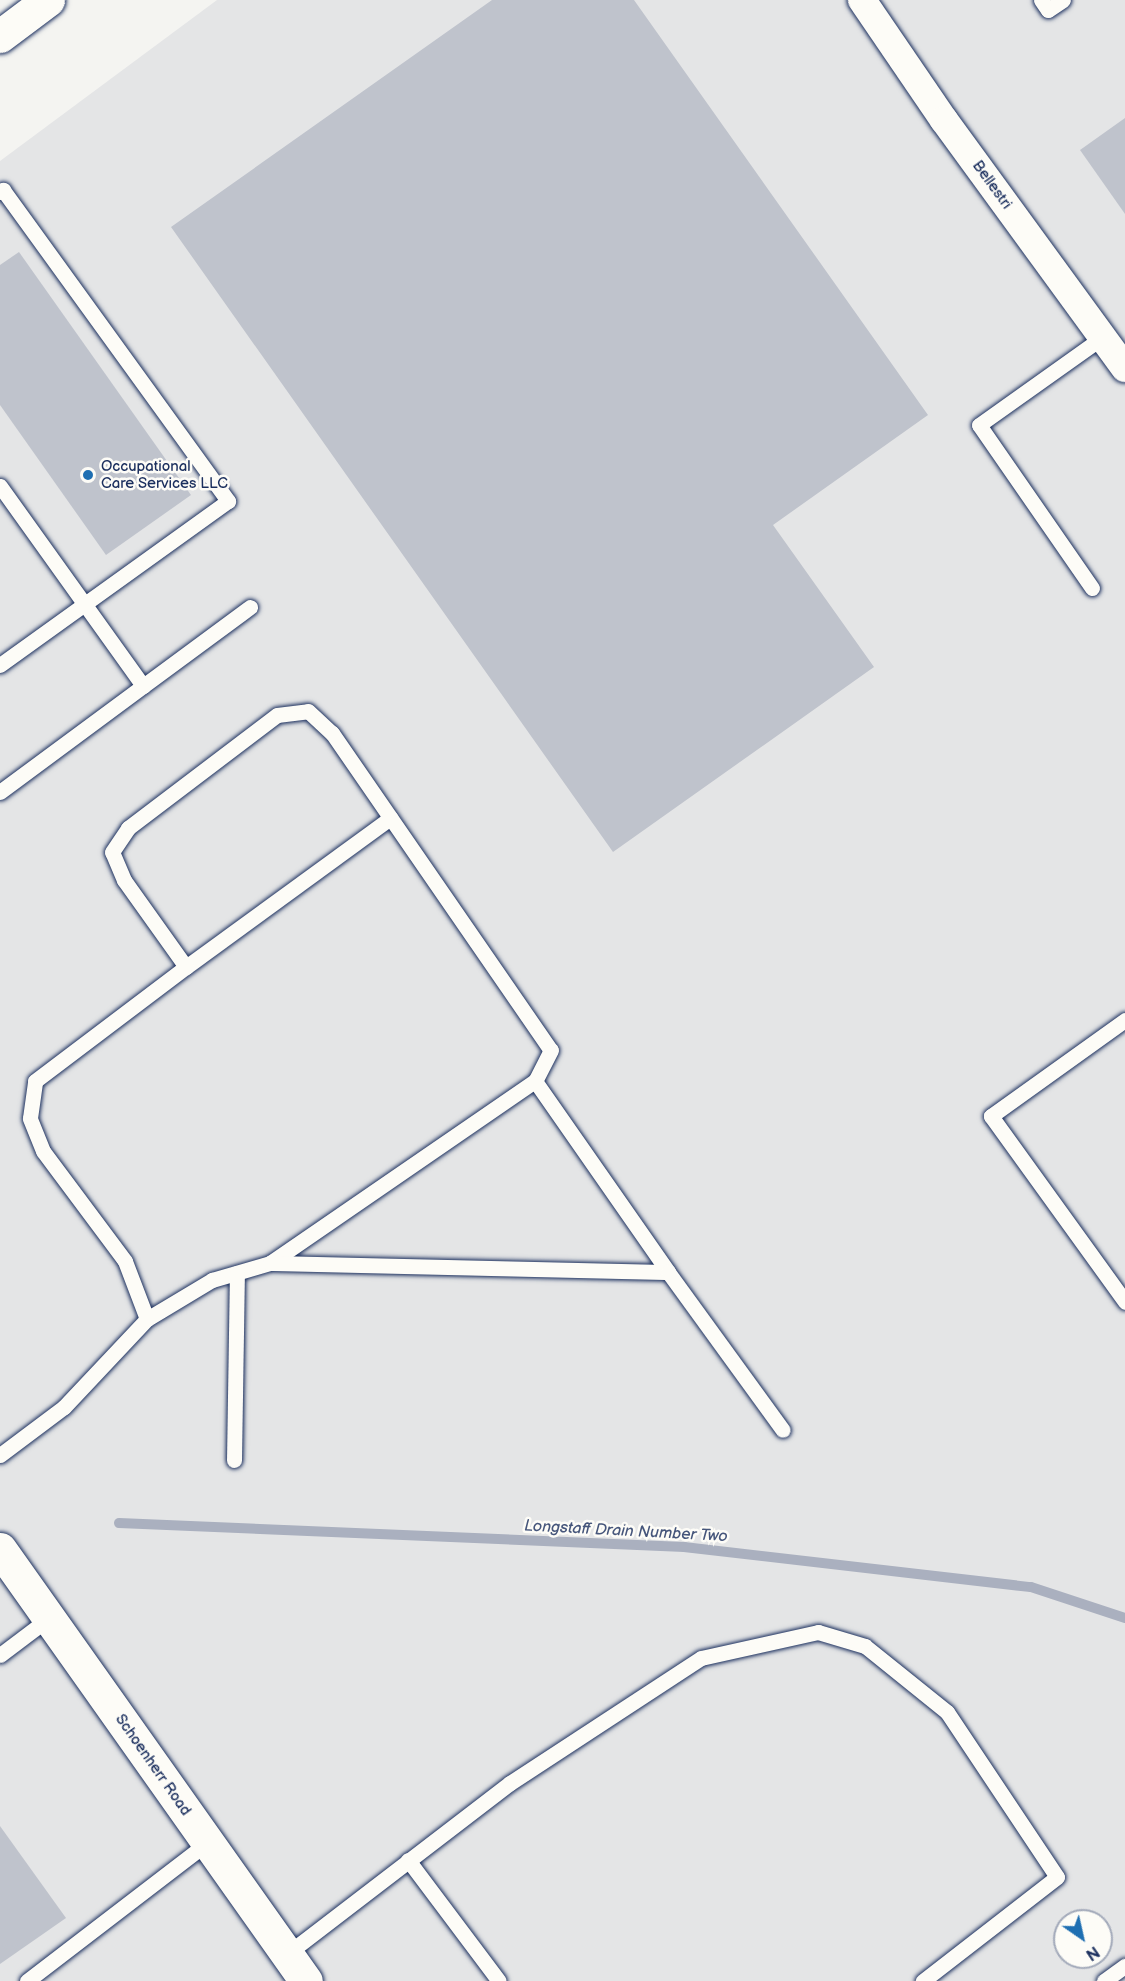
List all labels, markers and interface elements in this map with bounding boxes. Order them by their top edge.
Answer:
street label: Bellestri [968,157,1016,213]
place label: Occupational Care Services LLC [101,457,228,492]
marker: Occupational Care Services LLC [79,466,97,484]
water label: Longstaff Drain Number Two [524,1517,728,1547]
street label: Schoenherr Road [111,1711,195,1819]
north arrow [1053,1909,1113,1969]
text: N [1082,1941,1103,1964]

